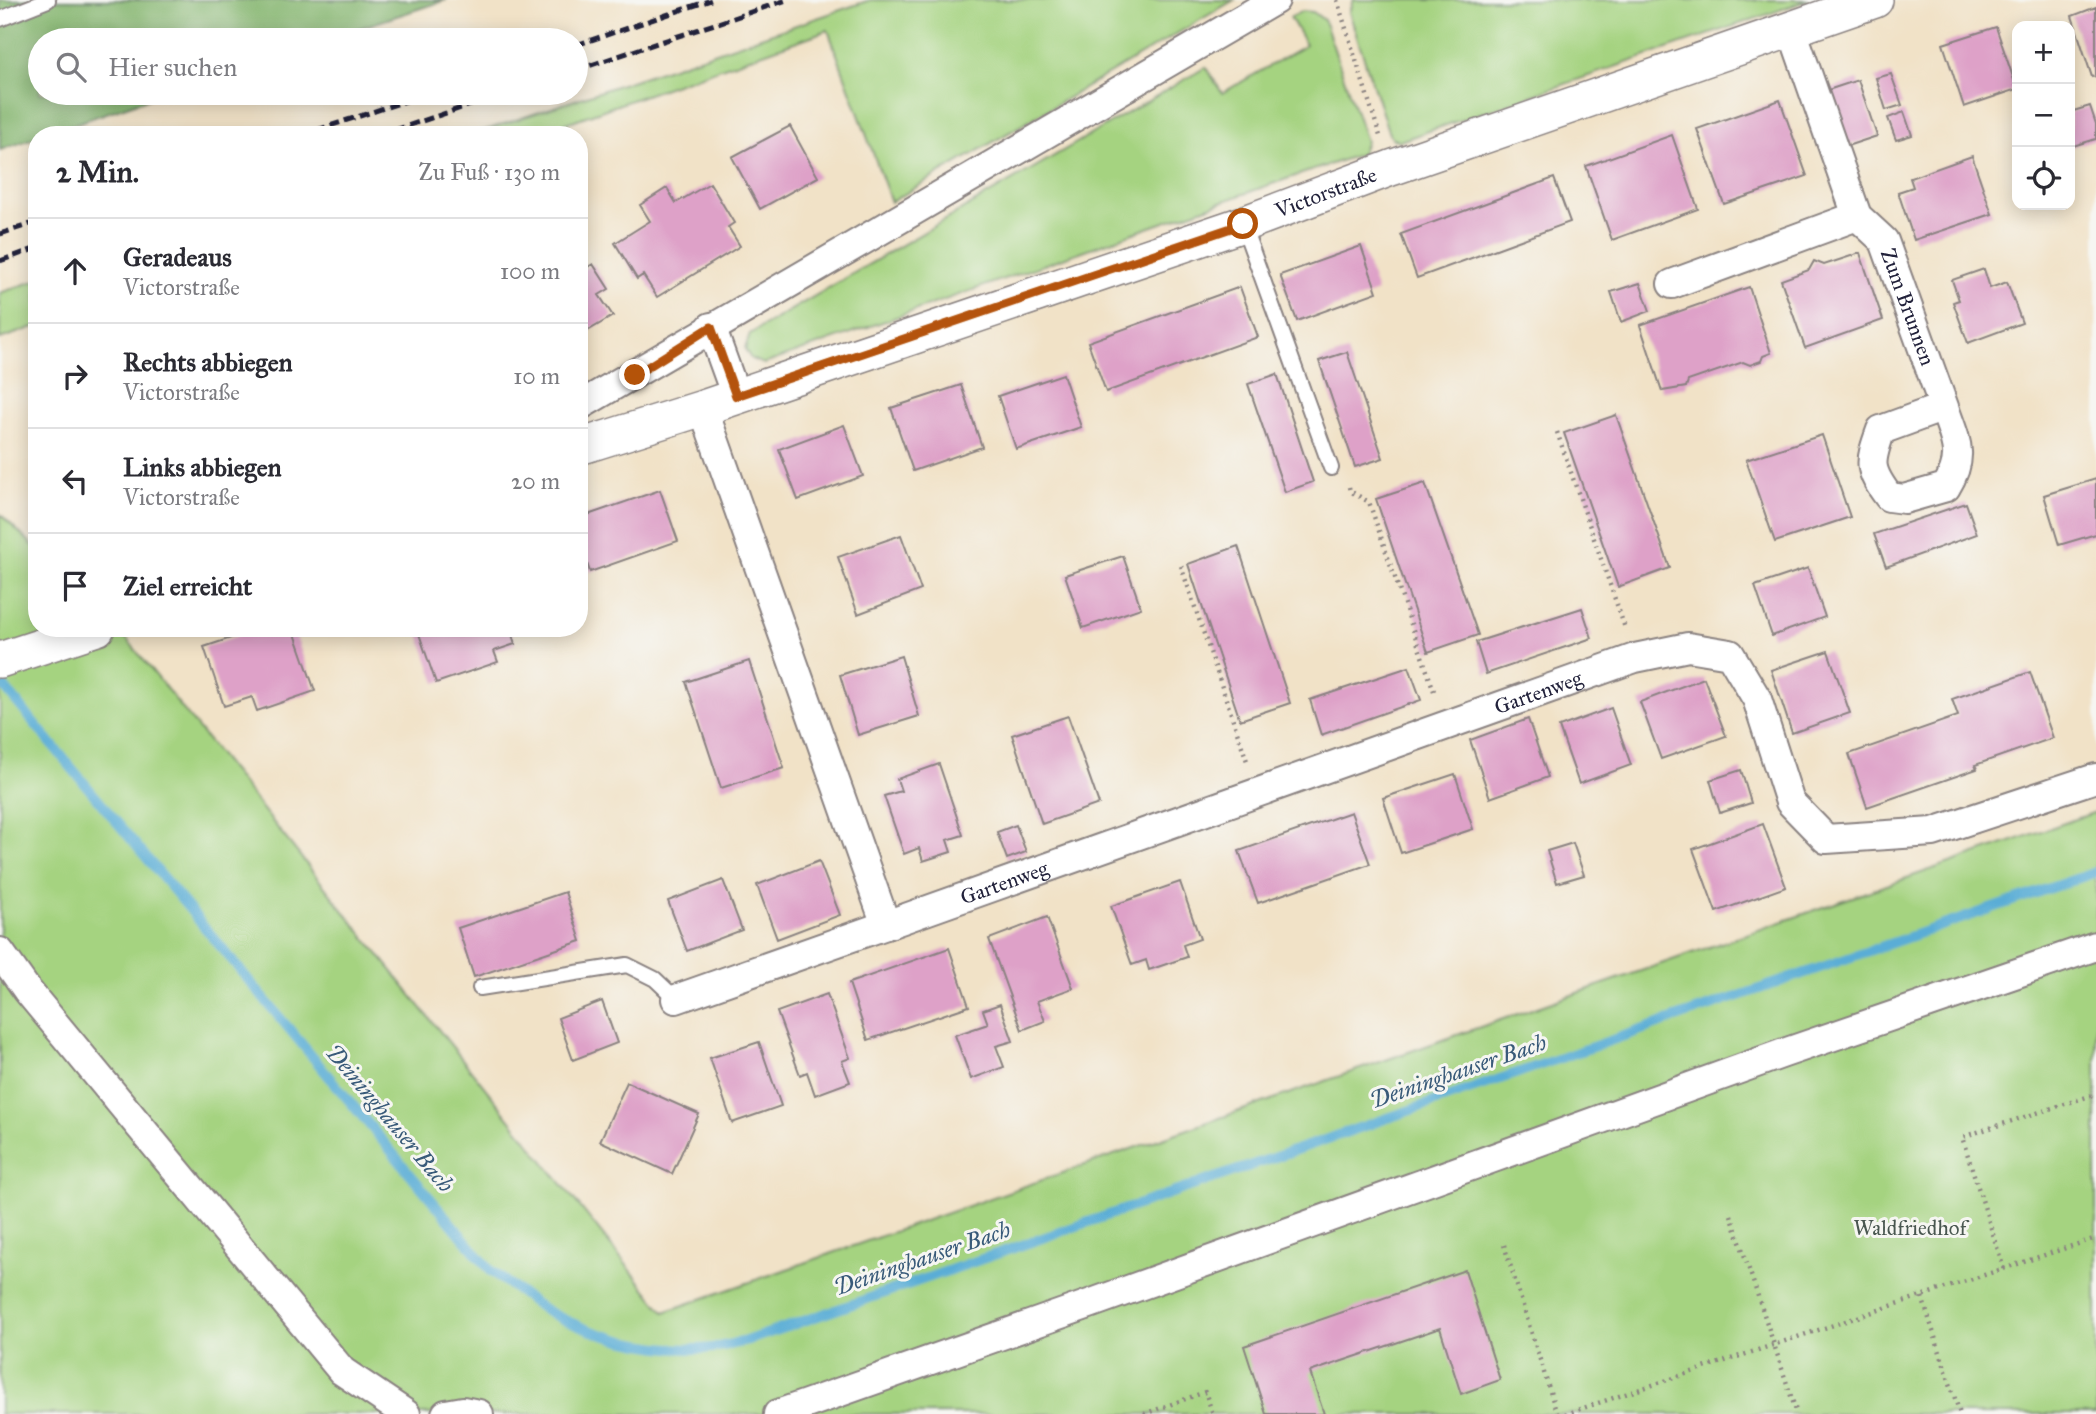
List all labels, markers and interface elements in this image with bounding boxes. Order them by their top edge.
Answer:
map controls [2012,21,2075,210]
button: + [2012,21,2075,84]
search box [28,28,588,105]
icon: search [52,48,90,86]
text: Hier suchen [108,51,237,83]
button: − [2012,84,2075,147]
button: locate [2012,147,2075,210]
text: 2 Min. [56,154,139,190]
text: Zu Fuß · 130 m [419,158,560,186]
street label: Victorstraße [1270,162,1381,224]
route start [1227,208,1258,239]
text: Geradeaus [123,241,232,273]
street label: Zum Brunnen [1875,245,1941,369]
icon: ahead [56,252,94,290]
text: 100 m [500,257,560,285]
text: Victorstraße [123,273,240,301]
text: Rechts abbiegen [123,346,293,378]
icon: right [56,357,94,395]
route end [619,359,650,390]
text: 10 m [513,362,560,390]
text: Victorstraße [123,378,240,406]
text: Links abbiegen [123,451,282,483]
icon: left [56,462,94,500]
text: 20 m [511,467,560,495]
text: Victorstraße [123,483,240,511]
icon: arrive [56,567,94,605]
text: Ziel erreicht [123,570,252,602]
street label: Gartenweg [1491,665,1586,720]
street label: Gartenweg [957,855,1052,910]
water label: Deininghauser Bach [1366,1028,1550,1114]
water label: Deininghauser Bach [320,1038,460,1198]
water label: Deininghauser Bach [830,1215,1014,1301]
park label: Waldfriedhof [1853,1215,1970,1241]

